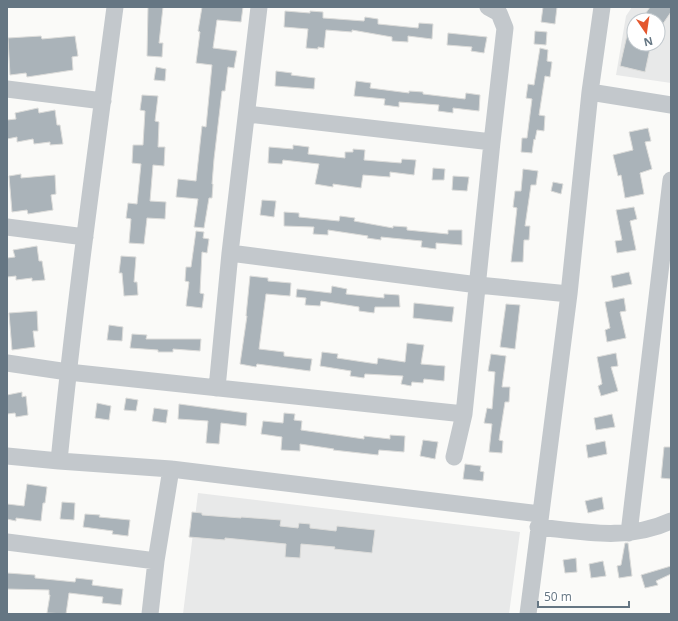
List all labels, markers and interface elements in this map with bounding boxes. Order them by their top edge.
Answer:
north arrow [626,12,666,52]
text: N [642,34,654,51]
scale bar [538,583,629,609]
text: 50 m [544,588,572,605]

